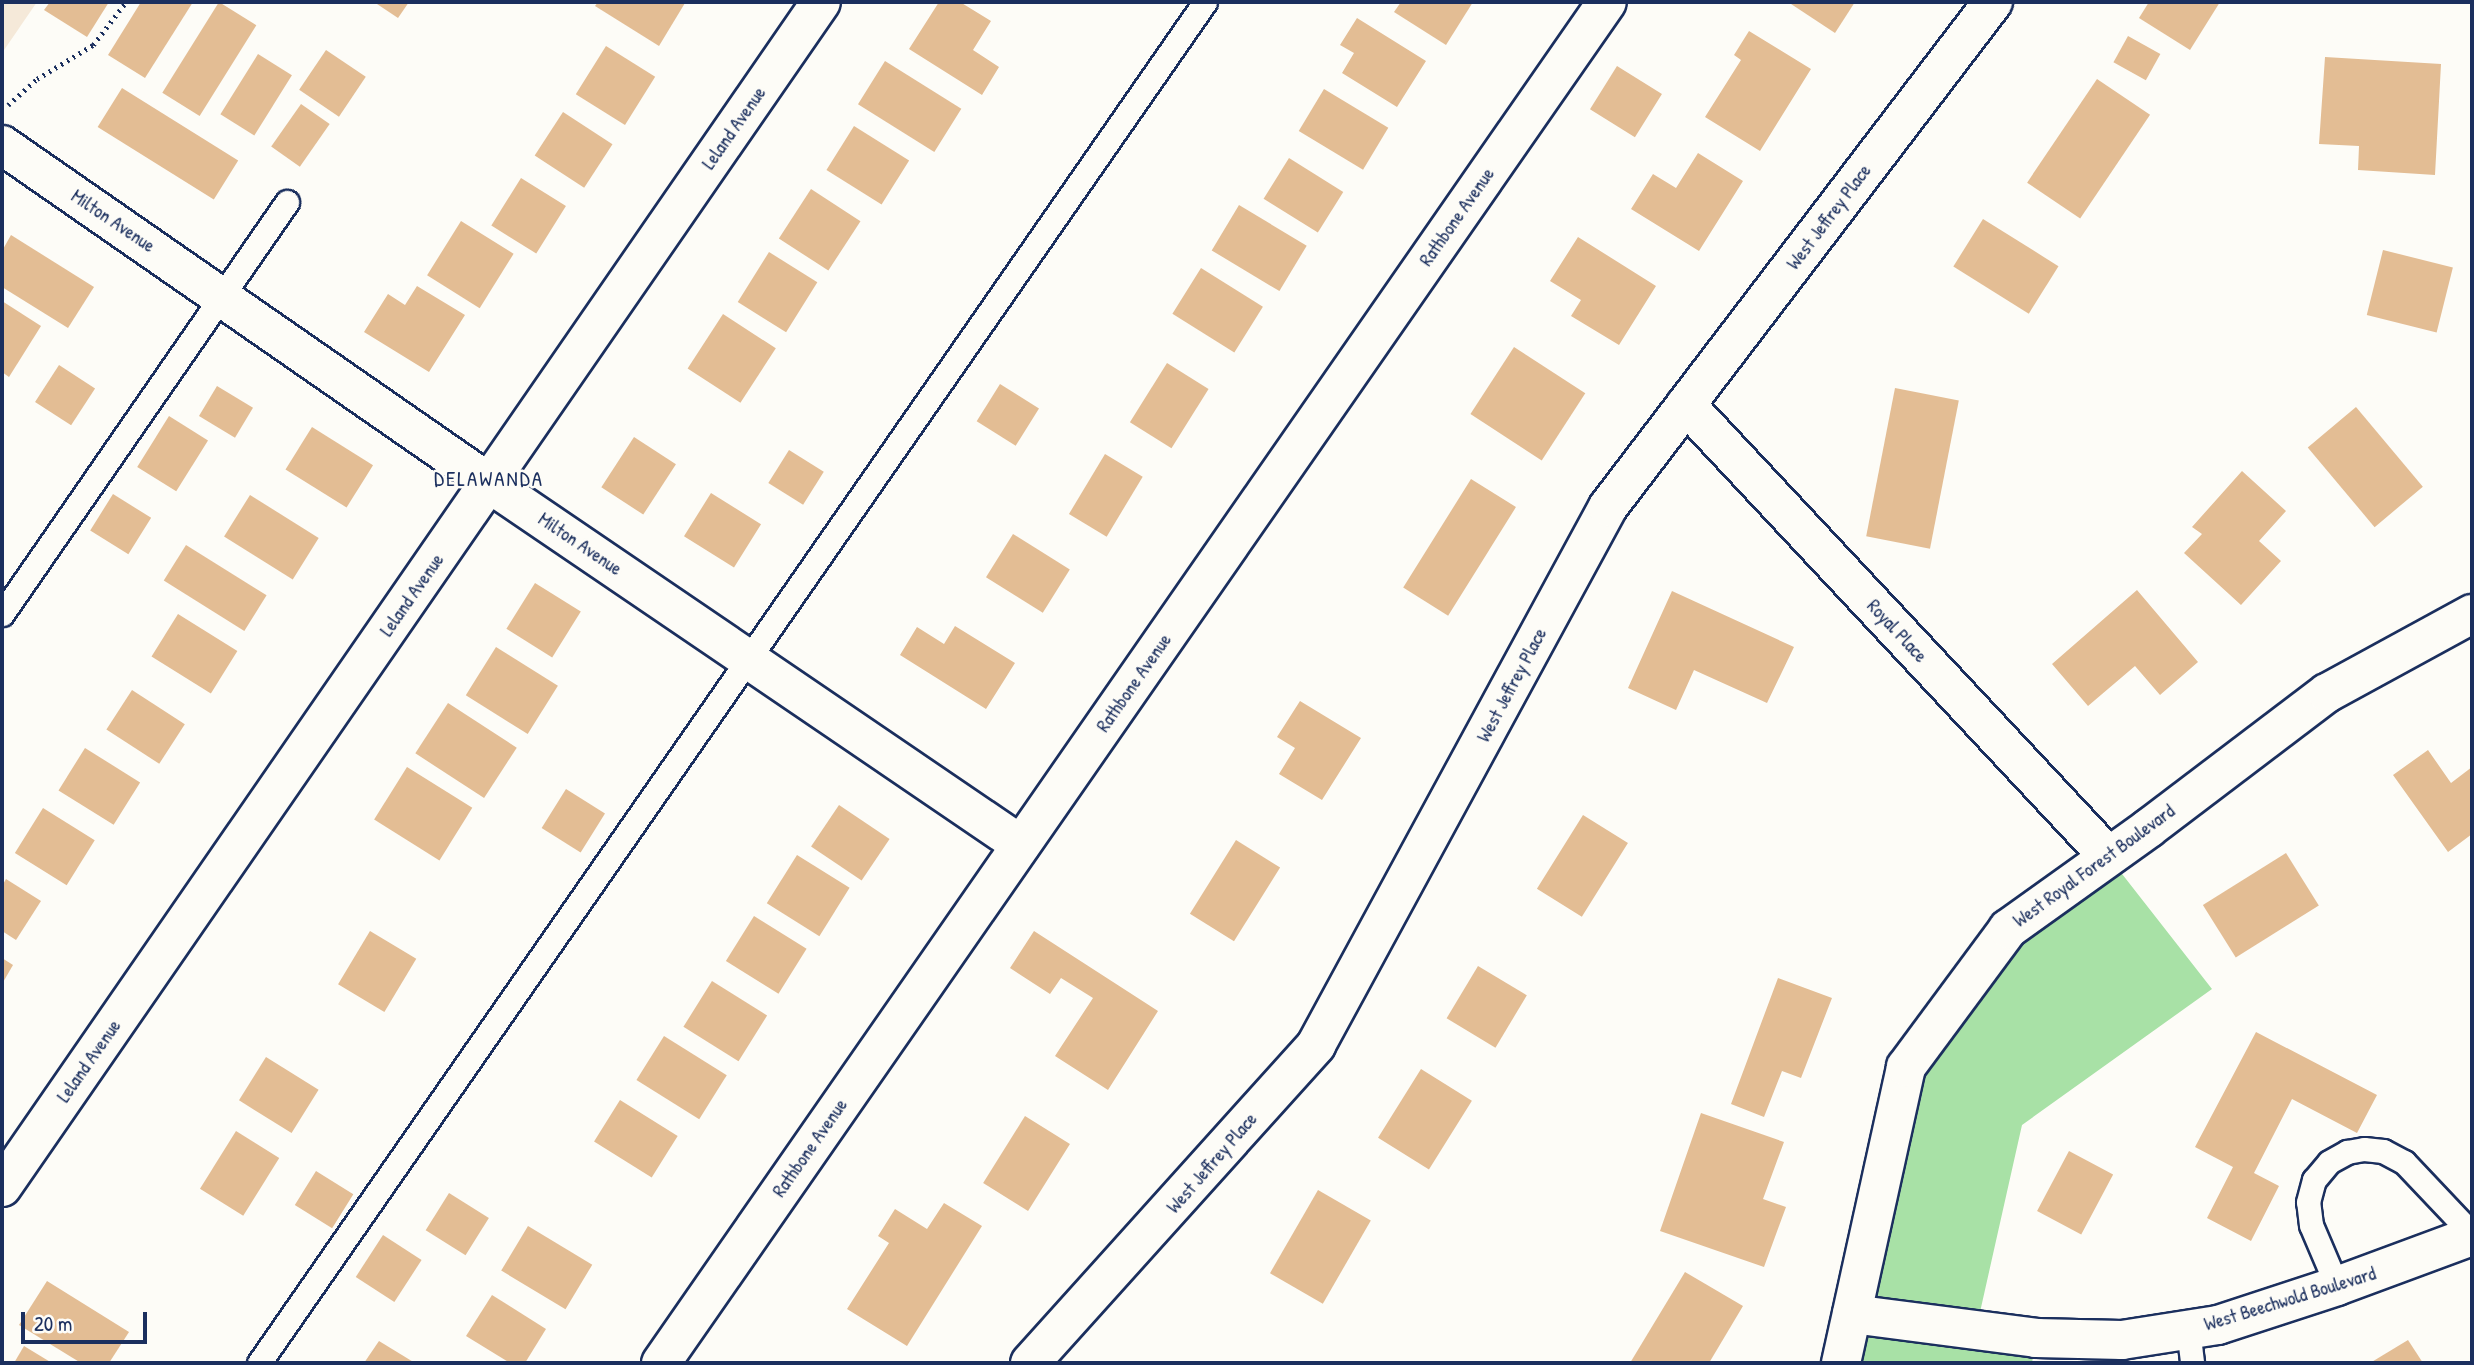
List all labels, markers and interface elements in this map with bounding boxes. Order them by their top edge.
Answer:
street label: Leland Avenue [697,82,771,174]
street label: West Jeffrey Place [1782,160,1876,274]
street label: Rathbone Avenue [1415,163,1499,271]
street label: Milton Avenue [67,185,159,257]
district label: DELAWANDA [435,466,543,492]
street label: Milton Avenue [534,508,626,580]
street label: Leland Avenue [375,549,449,641]
street label: Royal Place [1862,595,1932,667]
street label: West Jeffrey Place [1472,624,1552,746]
street label: Rathbone Avenue [1092,629,1176,737]
street label: West Royal Forest Boulevard [2009,800,2179,932]
street label: Leland Avenue [52,1015,126,1107]
street label: Rathbone Avenue [768,1094,852,1202]
street label: West Jeffrey Place [1162,1108,1262,1218]
street label: West Beechwold Boulevard [2201,1262,2379,1336]
scale bar [24,1298,150,1342]
text: 20 m [34,1309,72,1338]

